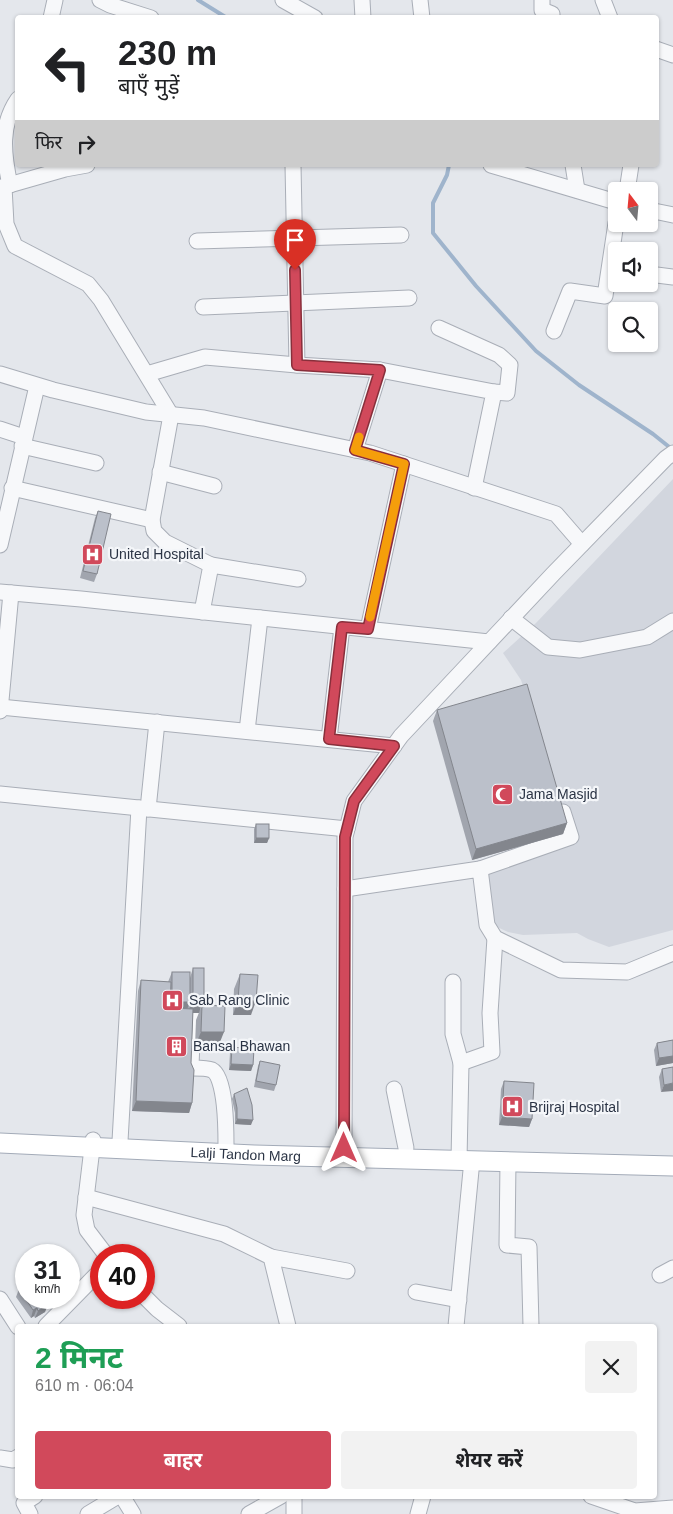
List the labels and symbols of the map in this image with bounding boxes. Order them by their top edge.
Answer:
north arrow [608,182,658,232]
pin [274,219,316,270]
hospital icon: United Hospital [81,542,105,566]
place label: United Hospital [109,546,204,562]
mosque icon: Jama Masjid [491,782,515,806]
place label: Jama Masjid [519,786,598,802]
hospital icon: Sab Rang Clinic [161,988,185,1012]
place label: Sab Rang Clinic [189,992,289,1008]
building icon: Bansal Bhawan [165,1034,189,1058]
place label: Bansal Bhawan [193,1038,290,1054]
hospital icon: Brijraj Hospital [501,1095,525,1119]
place label: Brijraj Hospital [529,1099,619,1115]
position arrow [317,1121,369,1173]
street label: Lalji Tandon Marg [190,1144,301,1164]
speed limit sign: 40 [90,1244,155,1309]

